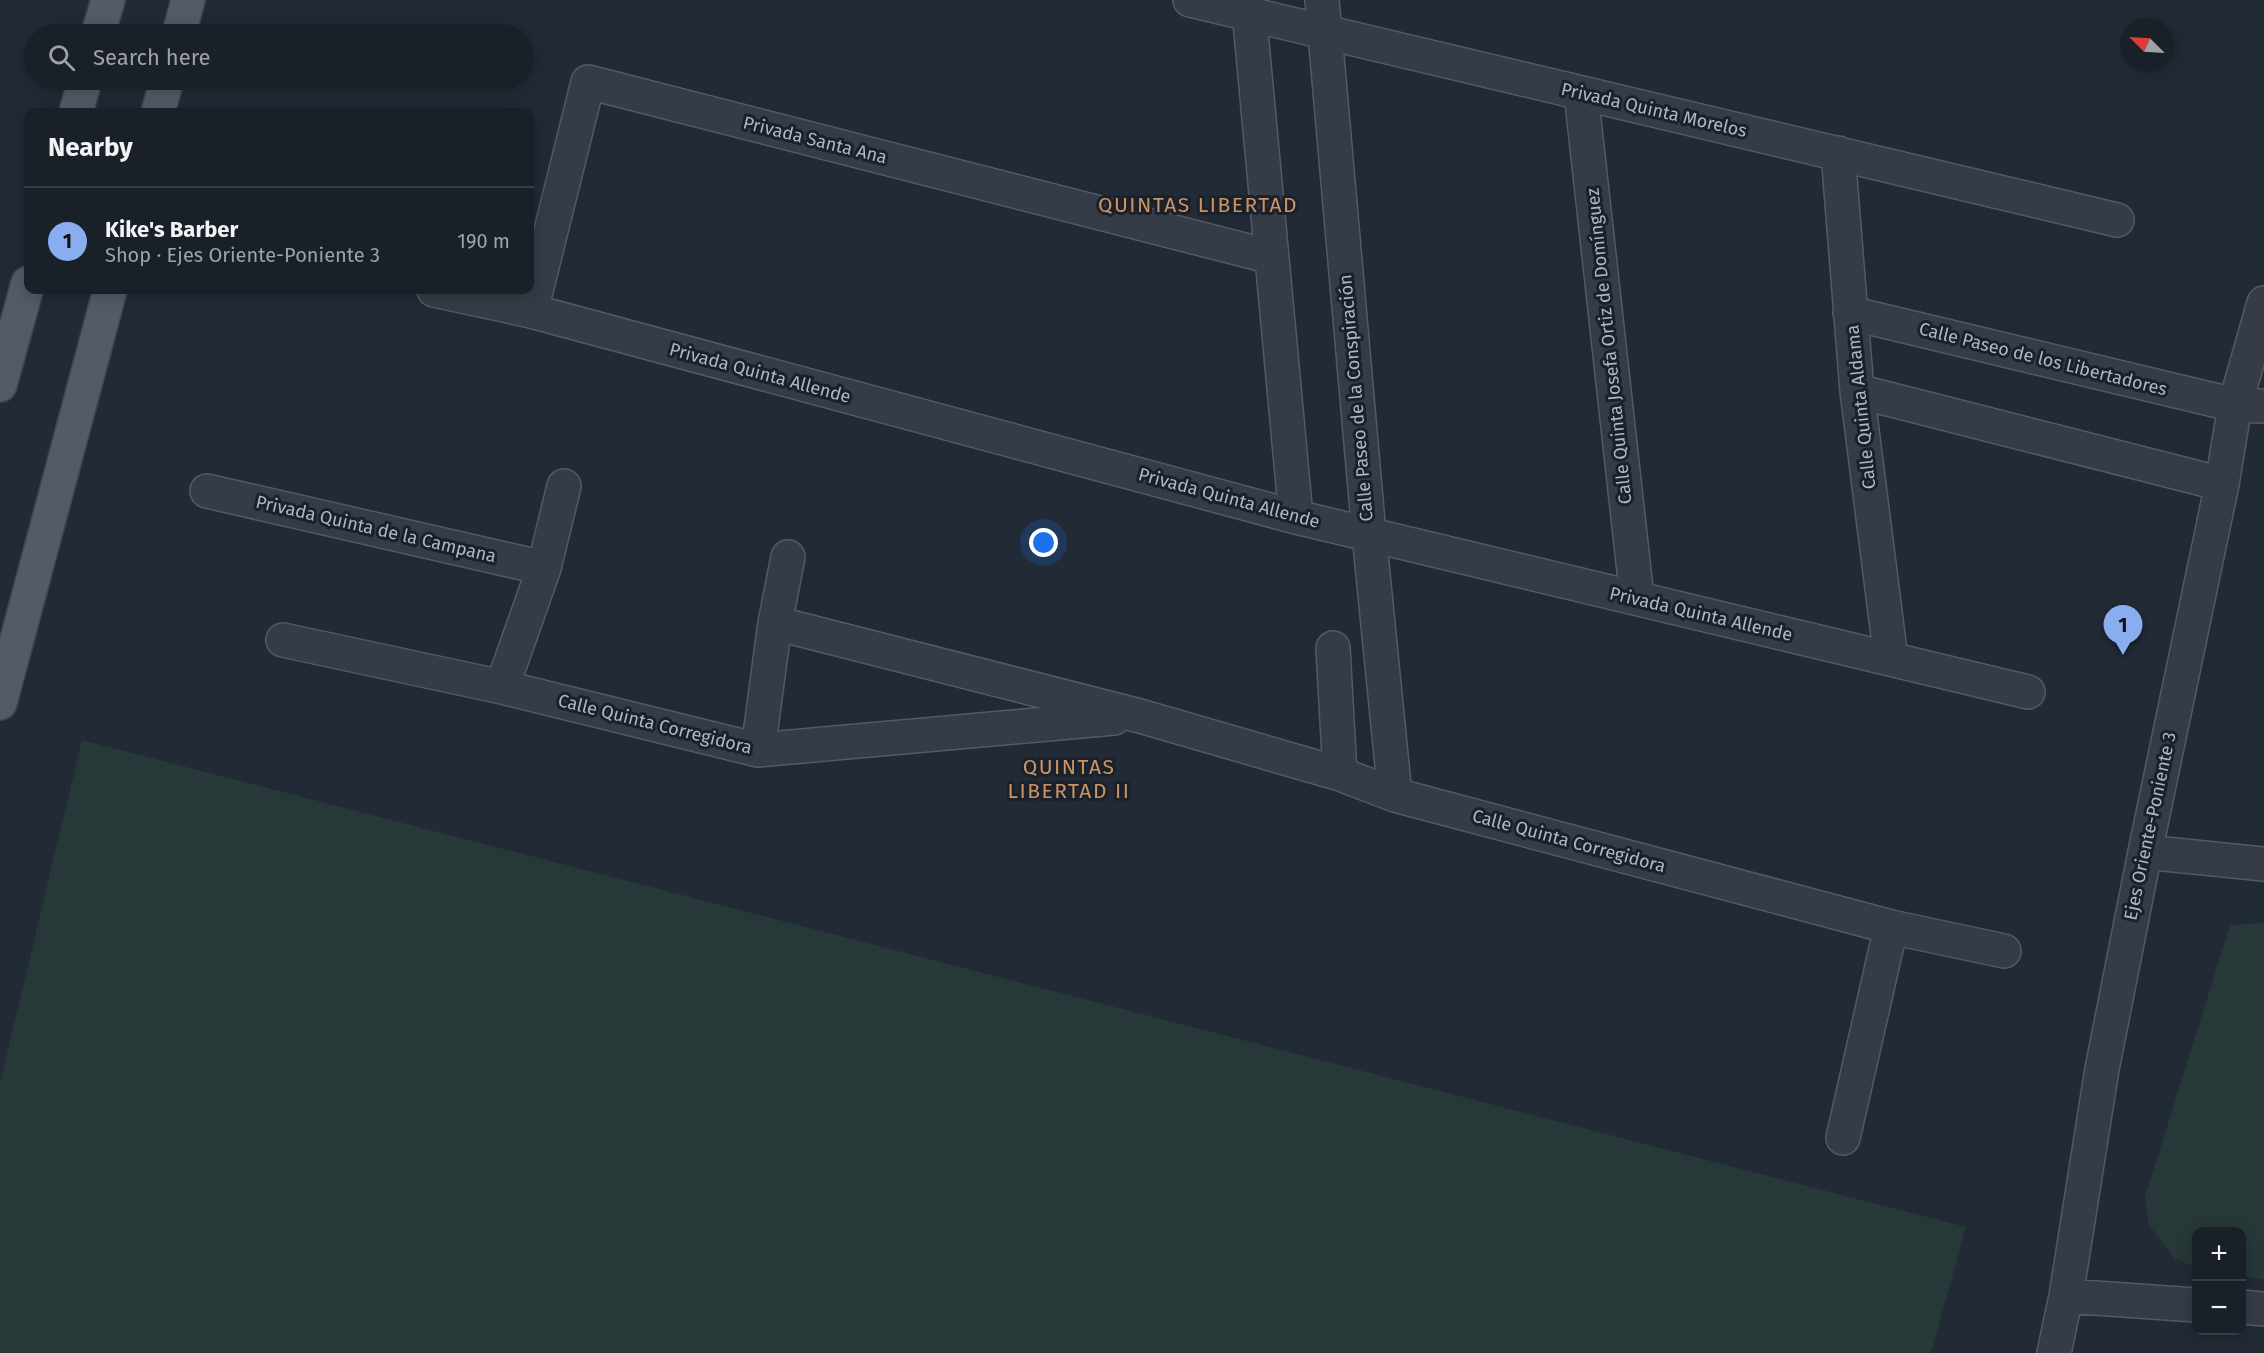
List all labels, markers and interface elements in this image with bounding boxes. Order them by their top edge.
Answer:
north arrow [2120,18,2174,72]
search box [24,24,534,90]
icon: search [45,41,78,74]
text: Search here [93,44,211,71]
street label: Privada Quinta Morelos [1559,78,1749,142]
street label: Privada Santa Ana [741,111,889,169]
text: Nearby [48,132,133,163]
street label: Calle Quinta Josefa Ortiz de Domínguez [1581,187,1637,505]
district label: QUINTAS LIBERTAD [1098,192,1298,218]
text: Kike's Barber [105,216,238,243]
text: 1 [63,229,72,253]
text: 190 m [457,229,510,253]
text: Shop · Ejes Oriente-Poniente 3 [105,243,380,267]
street label: Calle Paseo de la Conspiración [1334,273,1378,523]
street label: Calle Paseo de los Libertadores [1917,317,2169,401]
street label: Calle Quinta Aldama [1841,324,1881,490]
street label: Privada Quinta Allende [667,338,853,408]
street label: Privada Quinta Allende [1136,463,1322,533]
street label: Privada Quinta de la Campana [254,491,498,567]
your location [1029,528,1058,557]
street label: Privada Quinta Allende [1607,582,1795,646]
pin: 1 [2104,606,2142,655]
street label: Calle Quinta Corregidora [556,689,754,759]
street label: Ejes Oriente-Poniente 3 [2119,730,2181,922]
district label: QUINTAS LIBERTAD II [1008,754,1130,804]
street label: Calle Quinta Corregidora [1470,805,1668,877]
map controls [2192,1227,2246,1335]
button: + [2192,1227,2246,1281]
button: − [2192,1281,2246,1335]

